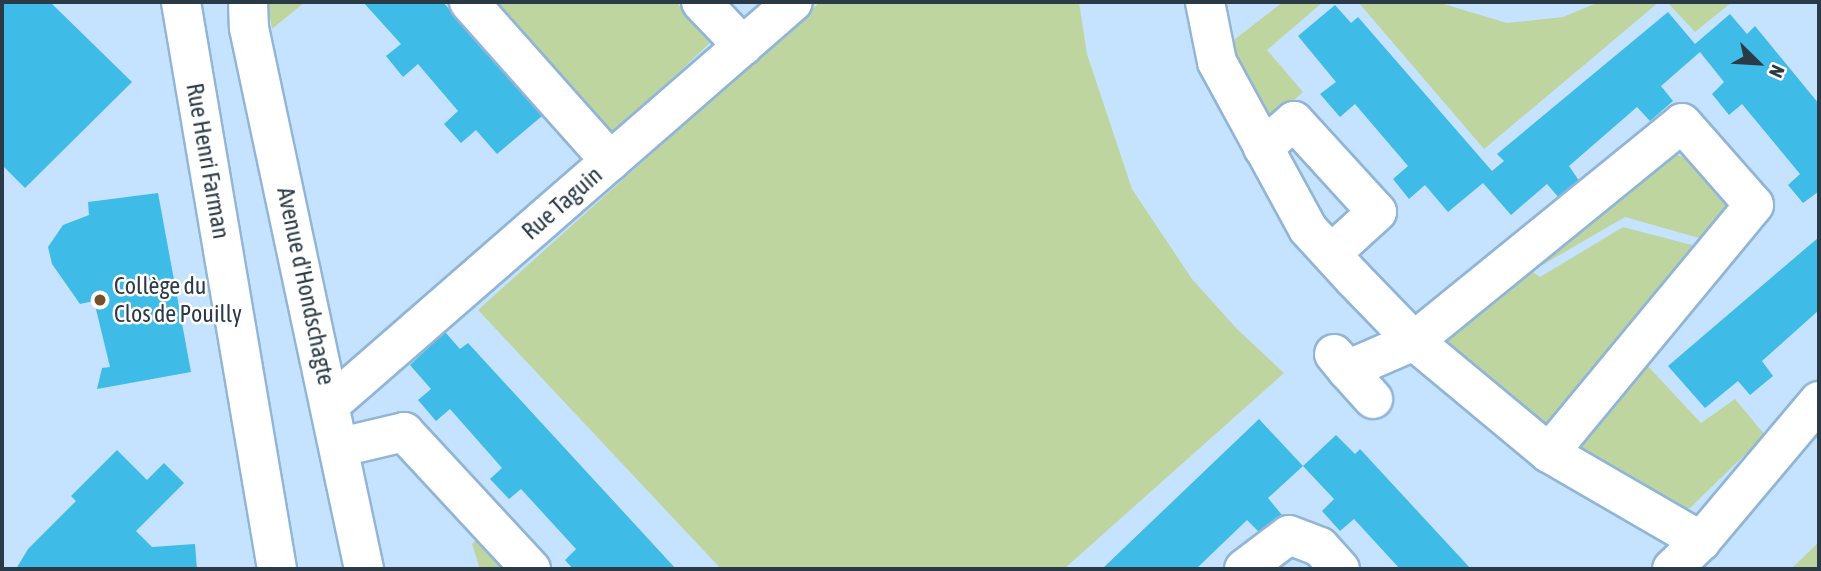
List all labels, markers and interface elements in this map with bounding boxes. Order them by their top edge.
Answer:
north arrow [1723,28,1793,98]
text: N [1765,62,1790,81]
street label: Rue Henri Farman [180,81,236,241]
street label: Rue Taguin [516,160,608,246]
street label: Avenue d'Hondschagte [271,185,341,387]
place label: Collège du Clos de Pouilly [114,272,242,328]
marker: Collège du Clos de Pouilly [92,292,108,308]

